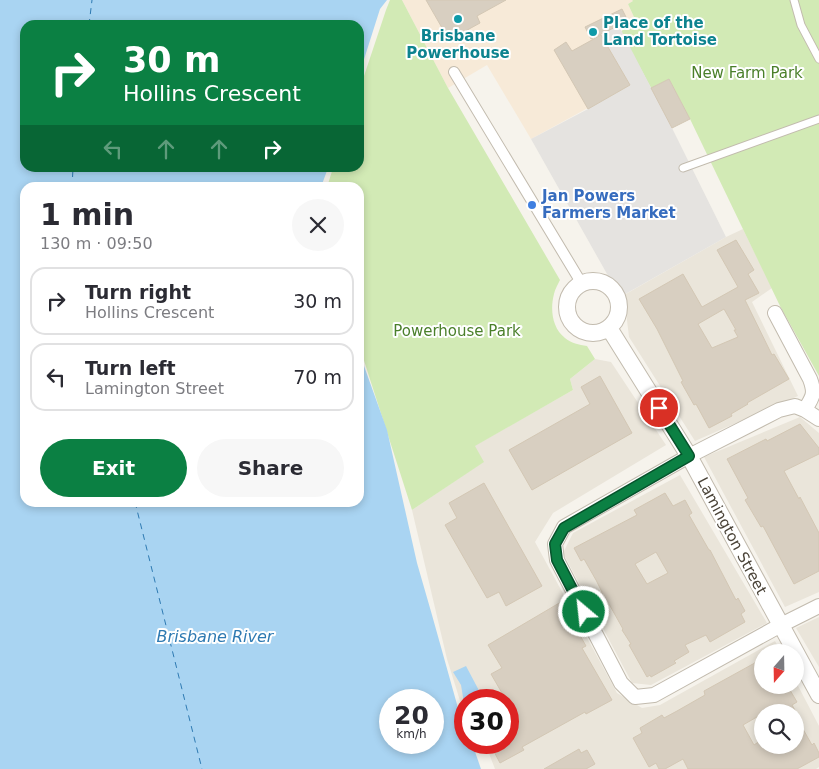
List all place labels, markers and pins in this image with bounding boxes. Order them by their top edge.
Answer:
marker: Brisbane Powerhouse [452,13,464,25]
place label: Place of the Land Tortoise [603,14,717,49]
marker: Place of the Land Tortoise [587,26,599,38]
place label: Brisbane Powerhouse [406,27,510,62]
place label: Jan Powers Farmers Market [541,187,676,222]
marker: Jan Powers Farmers Market [526,199,538,211]
pin [638,387,680,429]

